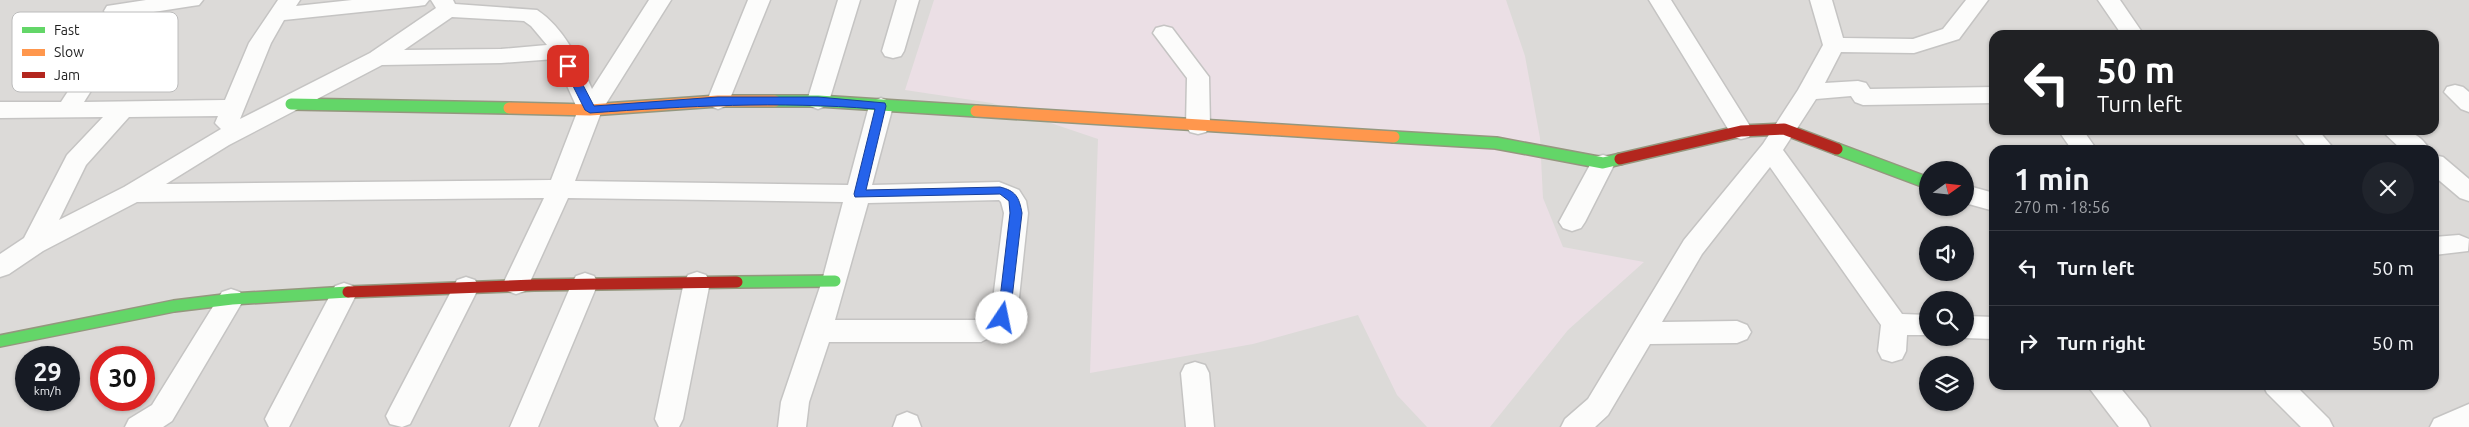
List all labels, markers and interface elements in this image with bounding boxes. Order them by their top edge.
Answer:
legend [12,12,178,92]
text: Fast [54,22,80,38]
text: Slow [54,44,84,60]
pin [547,45,589,87]
icon: left [2014,50,2079,115]
text: 50 m [2097,50,2175,90]
icon: arrive [554,52,582,80]
text: Jam [54,67,80,83]
text: Turn left [2097,91,2182,116]
north arrow [1919,161,1974,216]
map controls [1919,161,1974,411]
text: 1 min [2014,162,2090,196]
button: close [2362,162,2414,214]
text: 270 m · 18:56 [2014,198,2110,216]
button: sound [1919,226,1974,281]
icon: left [2014,254,2042,282]
text: Turn left [2057,257,2135,279]
text: 50 m [2372,257,2414,279]
position arrow [975,291,1027,343]
button: search [1919,291,1974,346]
icon: right [2014,329,2042,357]
text: Turn right [2057,332,2145,354]
text: 50 m [2372,332,2414,354]
speed limit sign: 30 [90,346,155,411]
button: layers [1919,356,1974,411]
text: 29 [33,358,62,386]
text: km/h [34,384,61,397]

